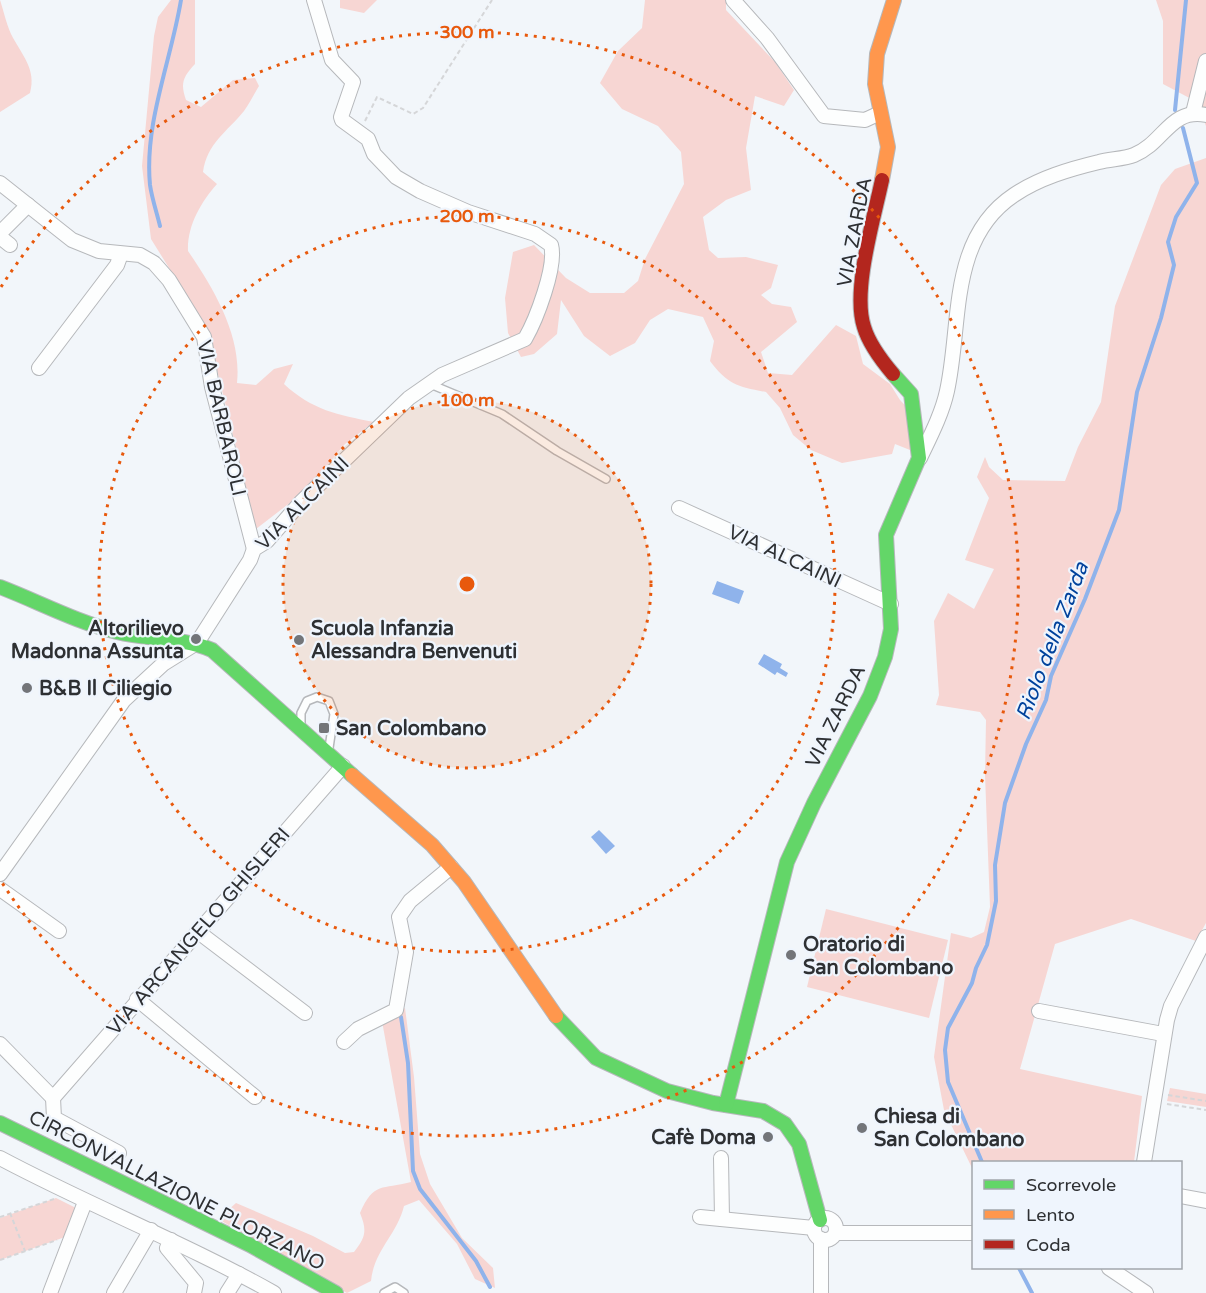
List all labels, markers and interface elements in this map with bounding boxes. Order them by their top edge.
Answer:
text: 300 m [439,21,495,43]
street label: VIA ZARDA [833,175,877,289]
text: 200 m [439,205,495,227]
street label: VIA BARBAROLI [191,338,251,498]
text: 100 m [439,389,495,411]
street label: VIA ALCAINI [251,452,354,555]
street label: VIA ALCAINI [724,520,845,594]
water label: Riolo della Zarda [1011,558,1095,724]
centre of rings [457,574,477,594]
place label: Altorilievo Madonna Assunta [11,617,184,664]
place label: Scuola Infanzia Alessandra Benvenuti [311,617,517,664]
marker: Altorilievo Madonna Assunta [189,632,203,646]
marker: Scuola Infanzia Alessandra Benvenuti [292,633,306,647]
street label: VIA ZARDA [801,661,871,772]
place label: B&B Il Ciliegio [39,677,172,701]
marker: B&B Il Ciliegio [20,681,34,695]
place label: San Colombano [336,717,486,741]
marker: San Colombano [317,721,331,735]
street label: VIA ARCANGELO GHISLERI [102,823,295,1040]
place label: Oratorio di San Colombano [803,933,953,980]
marker: Oratorio di San Colombano [784,948,798,962]
street label: CIRCONVALLAZIONE PLORZANO [24,1105,329,1276]
place label: Chiesa di San Colombano [874,1105,1024,1152]
marker: Chiesa di San Colombano [855,1121,869,1135]
place label: Cafè Doma [651,1126,756,1150]
marker: Cafè Doma [761,1130,775,1144]
legend [972,1161,1182,1269]
text: Scorrevole [1026,1174,1116,1196]
text: Lento [1026,1204,1075,1226]
text: Coda [1026,1234,1071,1256]

